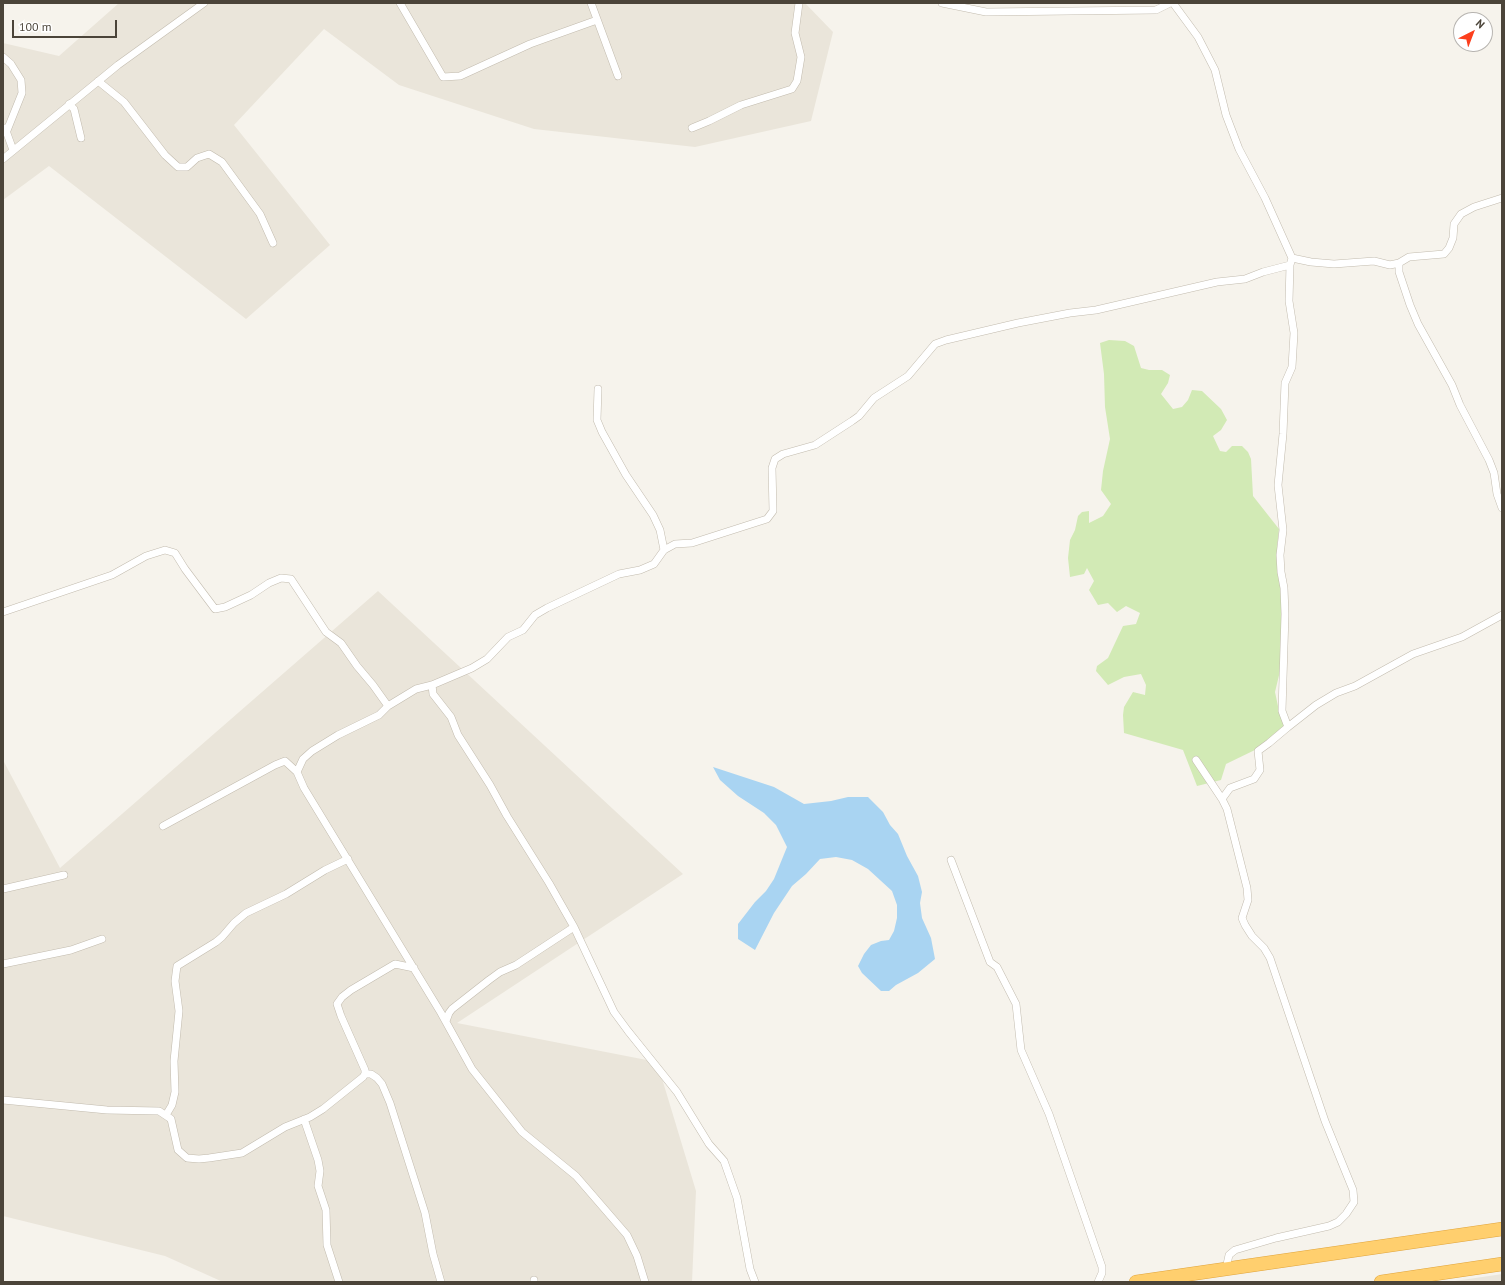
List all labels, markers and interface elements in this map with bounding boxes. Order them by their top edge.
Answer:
scale bar [14,12,119,38]
north arrow [1453,12,1493,52]
text: N [1473,16,1488,31]
text: 100 m [19,19,52,34]

